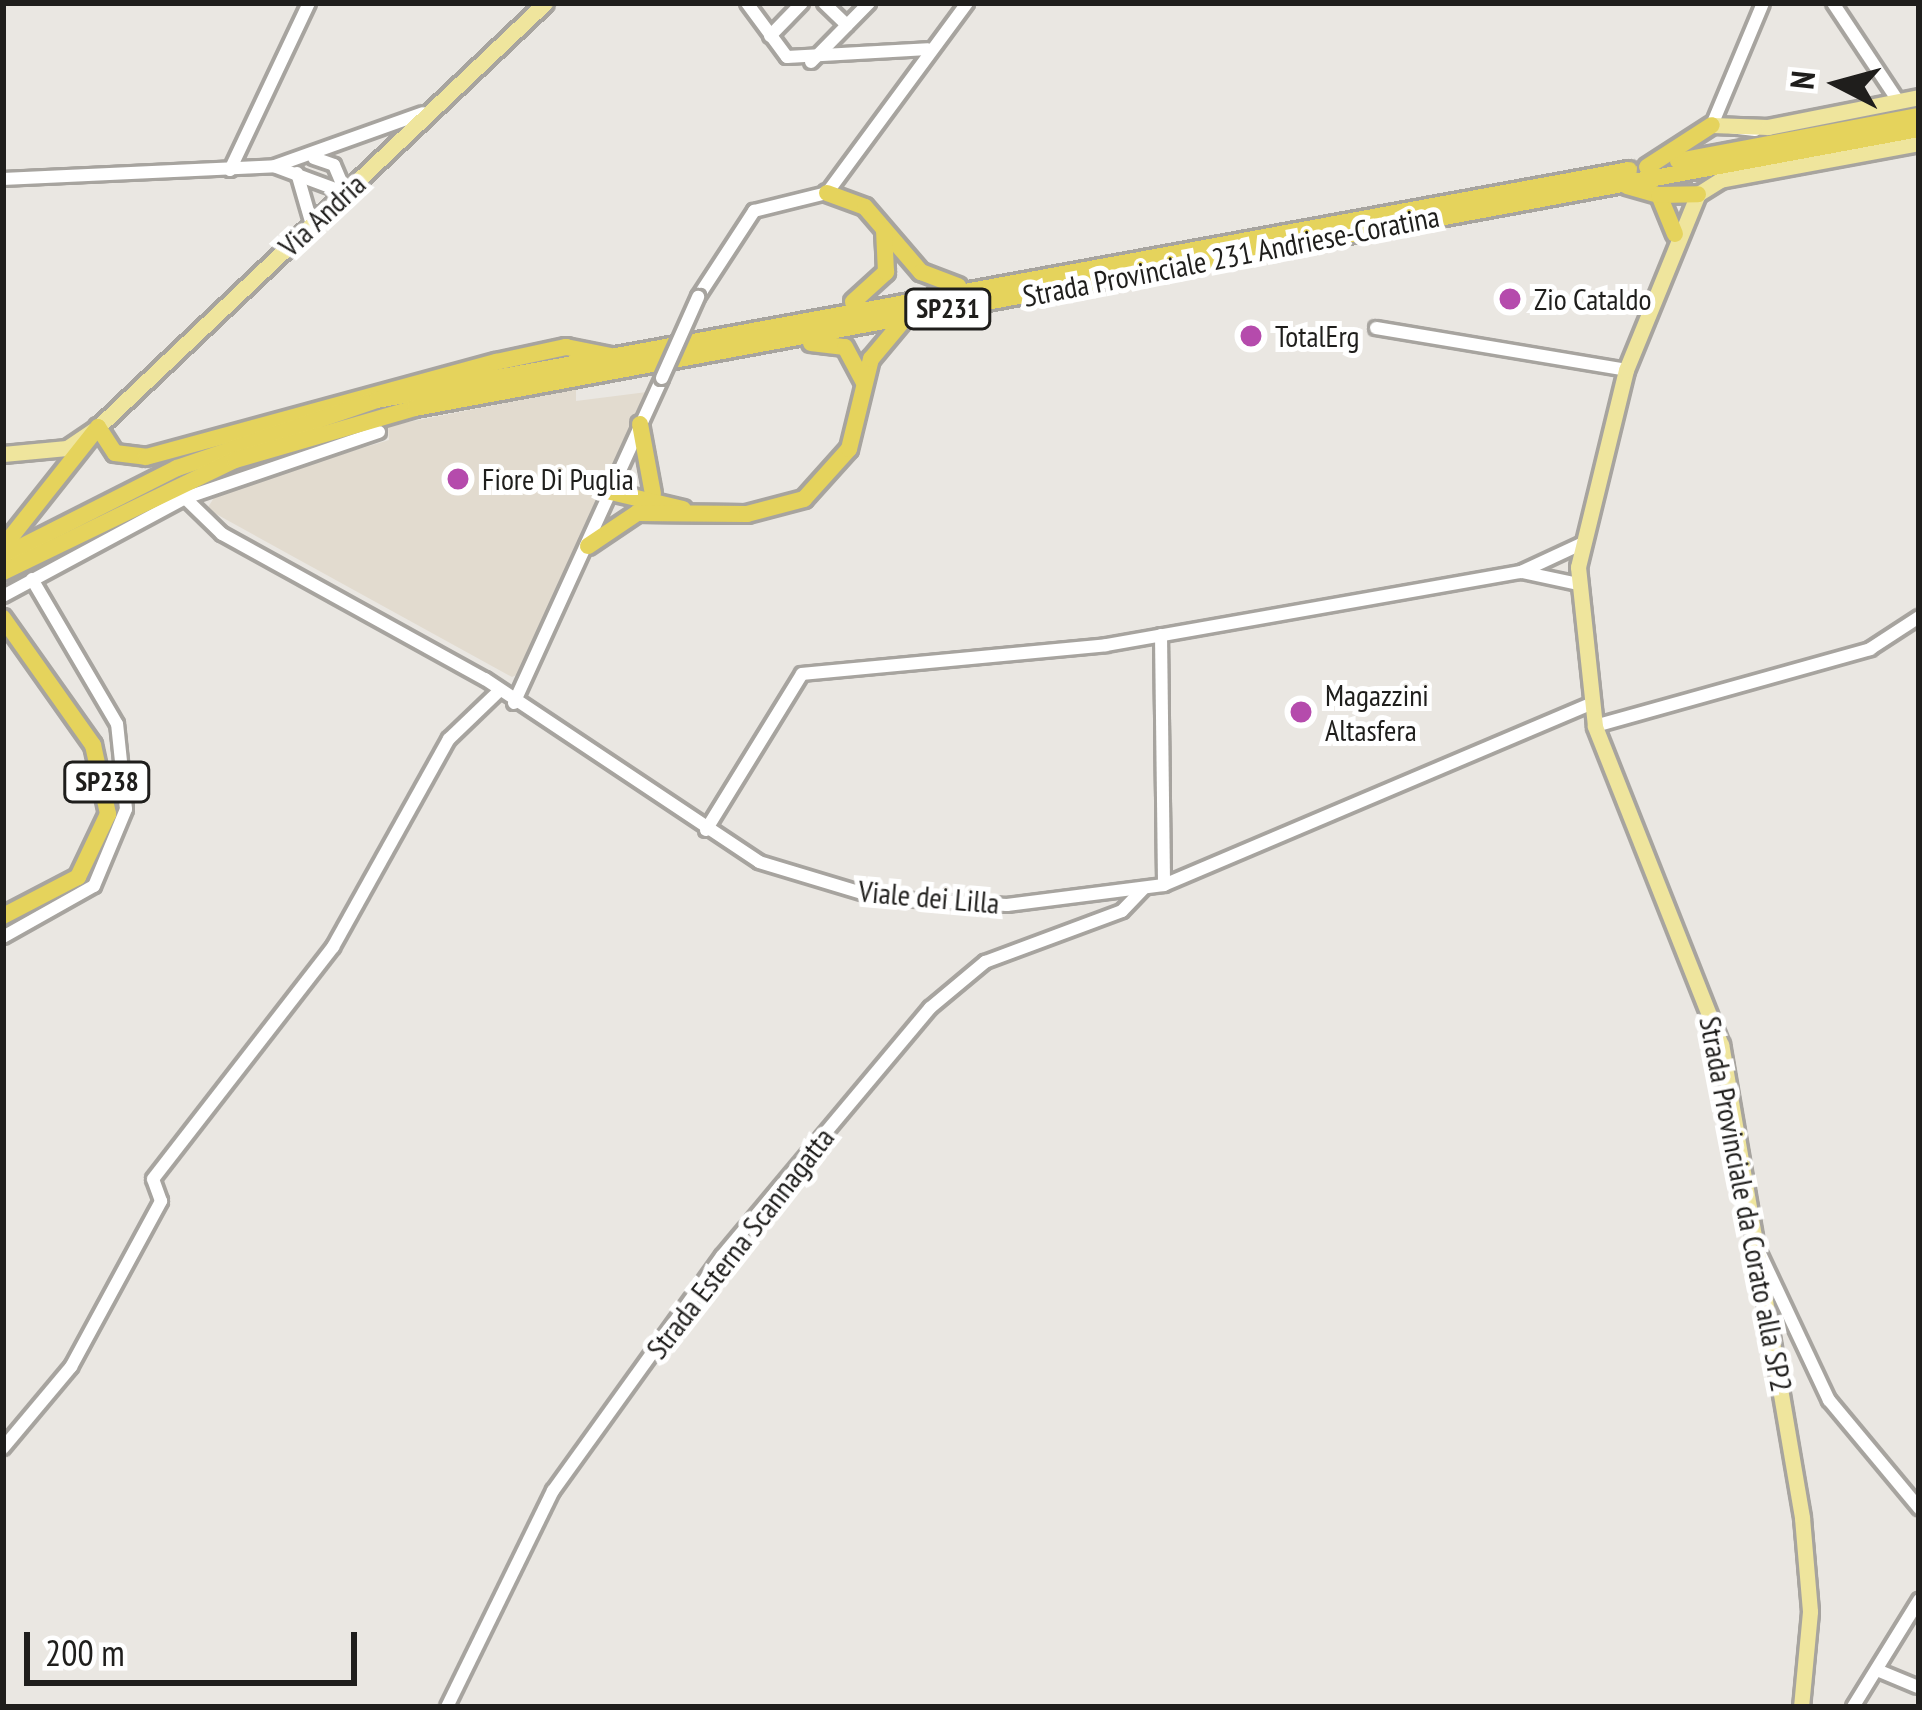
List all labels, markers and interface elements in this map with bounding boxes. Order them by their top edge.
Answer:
north arrow [1778,24,1898,144]
text: N [1779,69,1824,91]
street label: Via Andria [271,166,373,264]
street label: Strada Provinciale 231 Andriese-Coratina [1019,198,1443,314]
place label: Zio Cataldo [1534,281,1652,317]
marker: Zio Cataldo [1497,286,1523,312]
road number: SP231 [903,288,993,330]
place label: TotalErg [1275,318,1360,354]
marker: TotalErg [1238,323,1264,349]
place label: Fiore Di Puglia [482,461,634,497]
marker: Fiore Di Puglia [445,466,471,492]
place label: Magazzini Altasfera [1325,677,1429,748]
marker: Magazzini Altasfera [1288,699,1314,725]
road number: SP238 [62,761,152,803]
street label: Viale dei Lilla [857,873,1001,921]
street label: Strada Provinciale da Corato alla SP2 [1692,1013,1800,1395]
street label: Strada Esterna Scannagatta [639,1120,841,1366]
scale bar [30,1608,363,1682]
text: 200 m [45,1629,125,1676]

